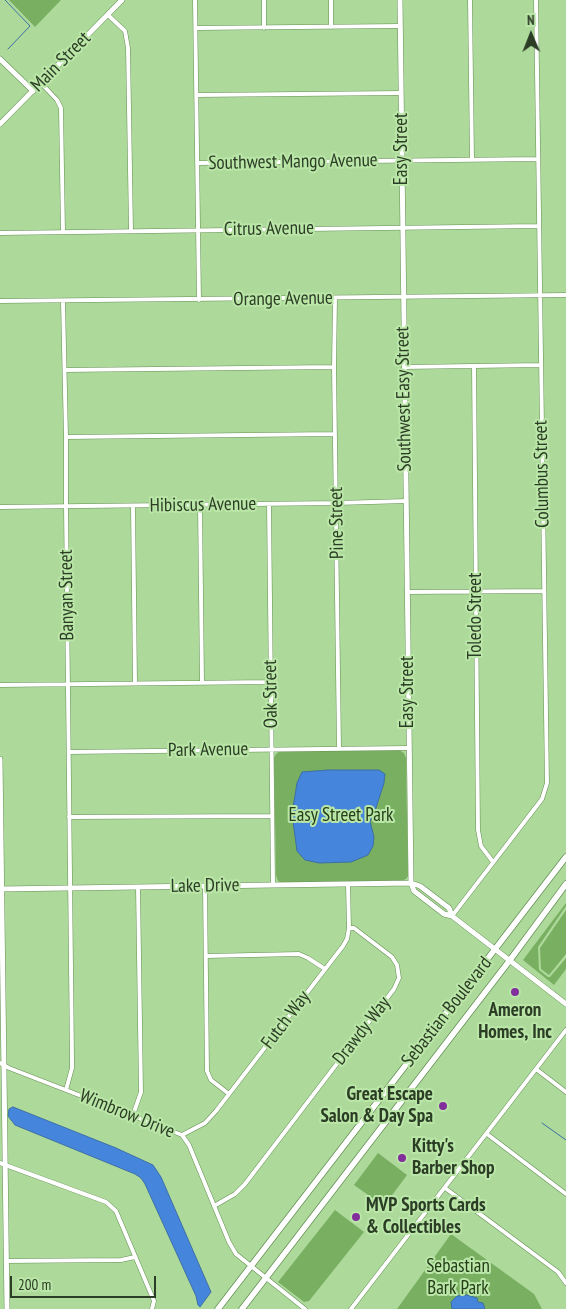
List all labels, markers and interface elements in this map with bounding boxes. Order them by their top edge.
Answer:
north arrow [506,10,556,60]
text: N [527,11,535,29]
street label: Main Street [26,27,96,97]
street label: Easy Street [391,113,413,185]
street label: Southwest Mango Avenue [208,149,378,175]
street label: Citrus Avenue [224,217,314,241]
street label: Orange Avenue [233,287,333,311]
street label: Southwest Easy Street [391,326,417,472]
street label: Columbus Street [530,420,554,528]
street label: Pine Street [325,487,349,559]
street label: Hibiscus Avenue [150,493,256,517]
street label: Banyan Street [55,549,79,641]
street label: Toledo Street [465,573,487,659]
street label: Easy Street [397,656,419,728]
street label: Oak Street [259,659,283,729]
street label: Park Avenue [168,738,248,762]
park label: Easy Street Park [289,805,393,827]
street label: Lake Drive [170,874,240,898]
street label: Sebastian Boulevard [397,952,497,1072]
street label: Futch Way [257,986,315,1054]
marker: Ameron Homes, Inc [509,986,521,998]
street label: Drawdy Way [328,992,396,1070]
place label: Ameron Homes, Inc [478,1000,552,1044]
place label: Great Escape Salon & Day Spa [320,1084,433,1128]
street label: Wimbrow Drive [76,1085,178,1143]
marker: Great Escape Salon & Day Spa [437,1100,449,1112]
place label: Kitty's Barber Shop [412,1136,495,1180]
marker: Kitty's Barber Shop [396,1152,408,1164]
place label: MVP Sports Cards & Collectibles [366,1195,486,1239]
marker: MVP Sports Cards & Collectibles [350,1211,362,1223]
park label: Sebastian Bark Park [426,1256,490,1300]
scale bar [12,1266,159,1298]
text: 200 m [18,1275,51,1294]

